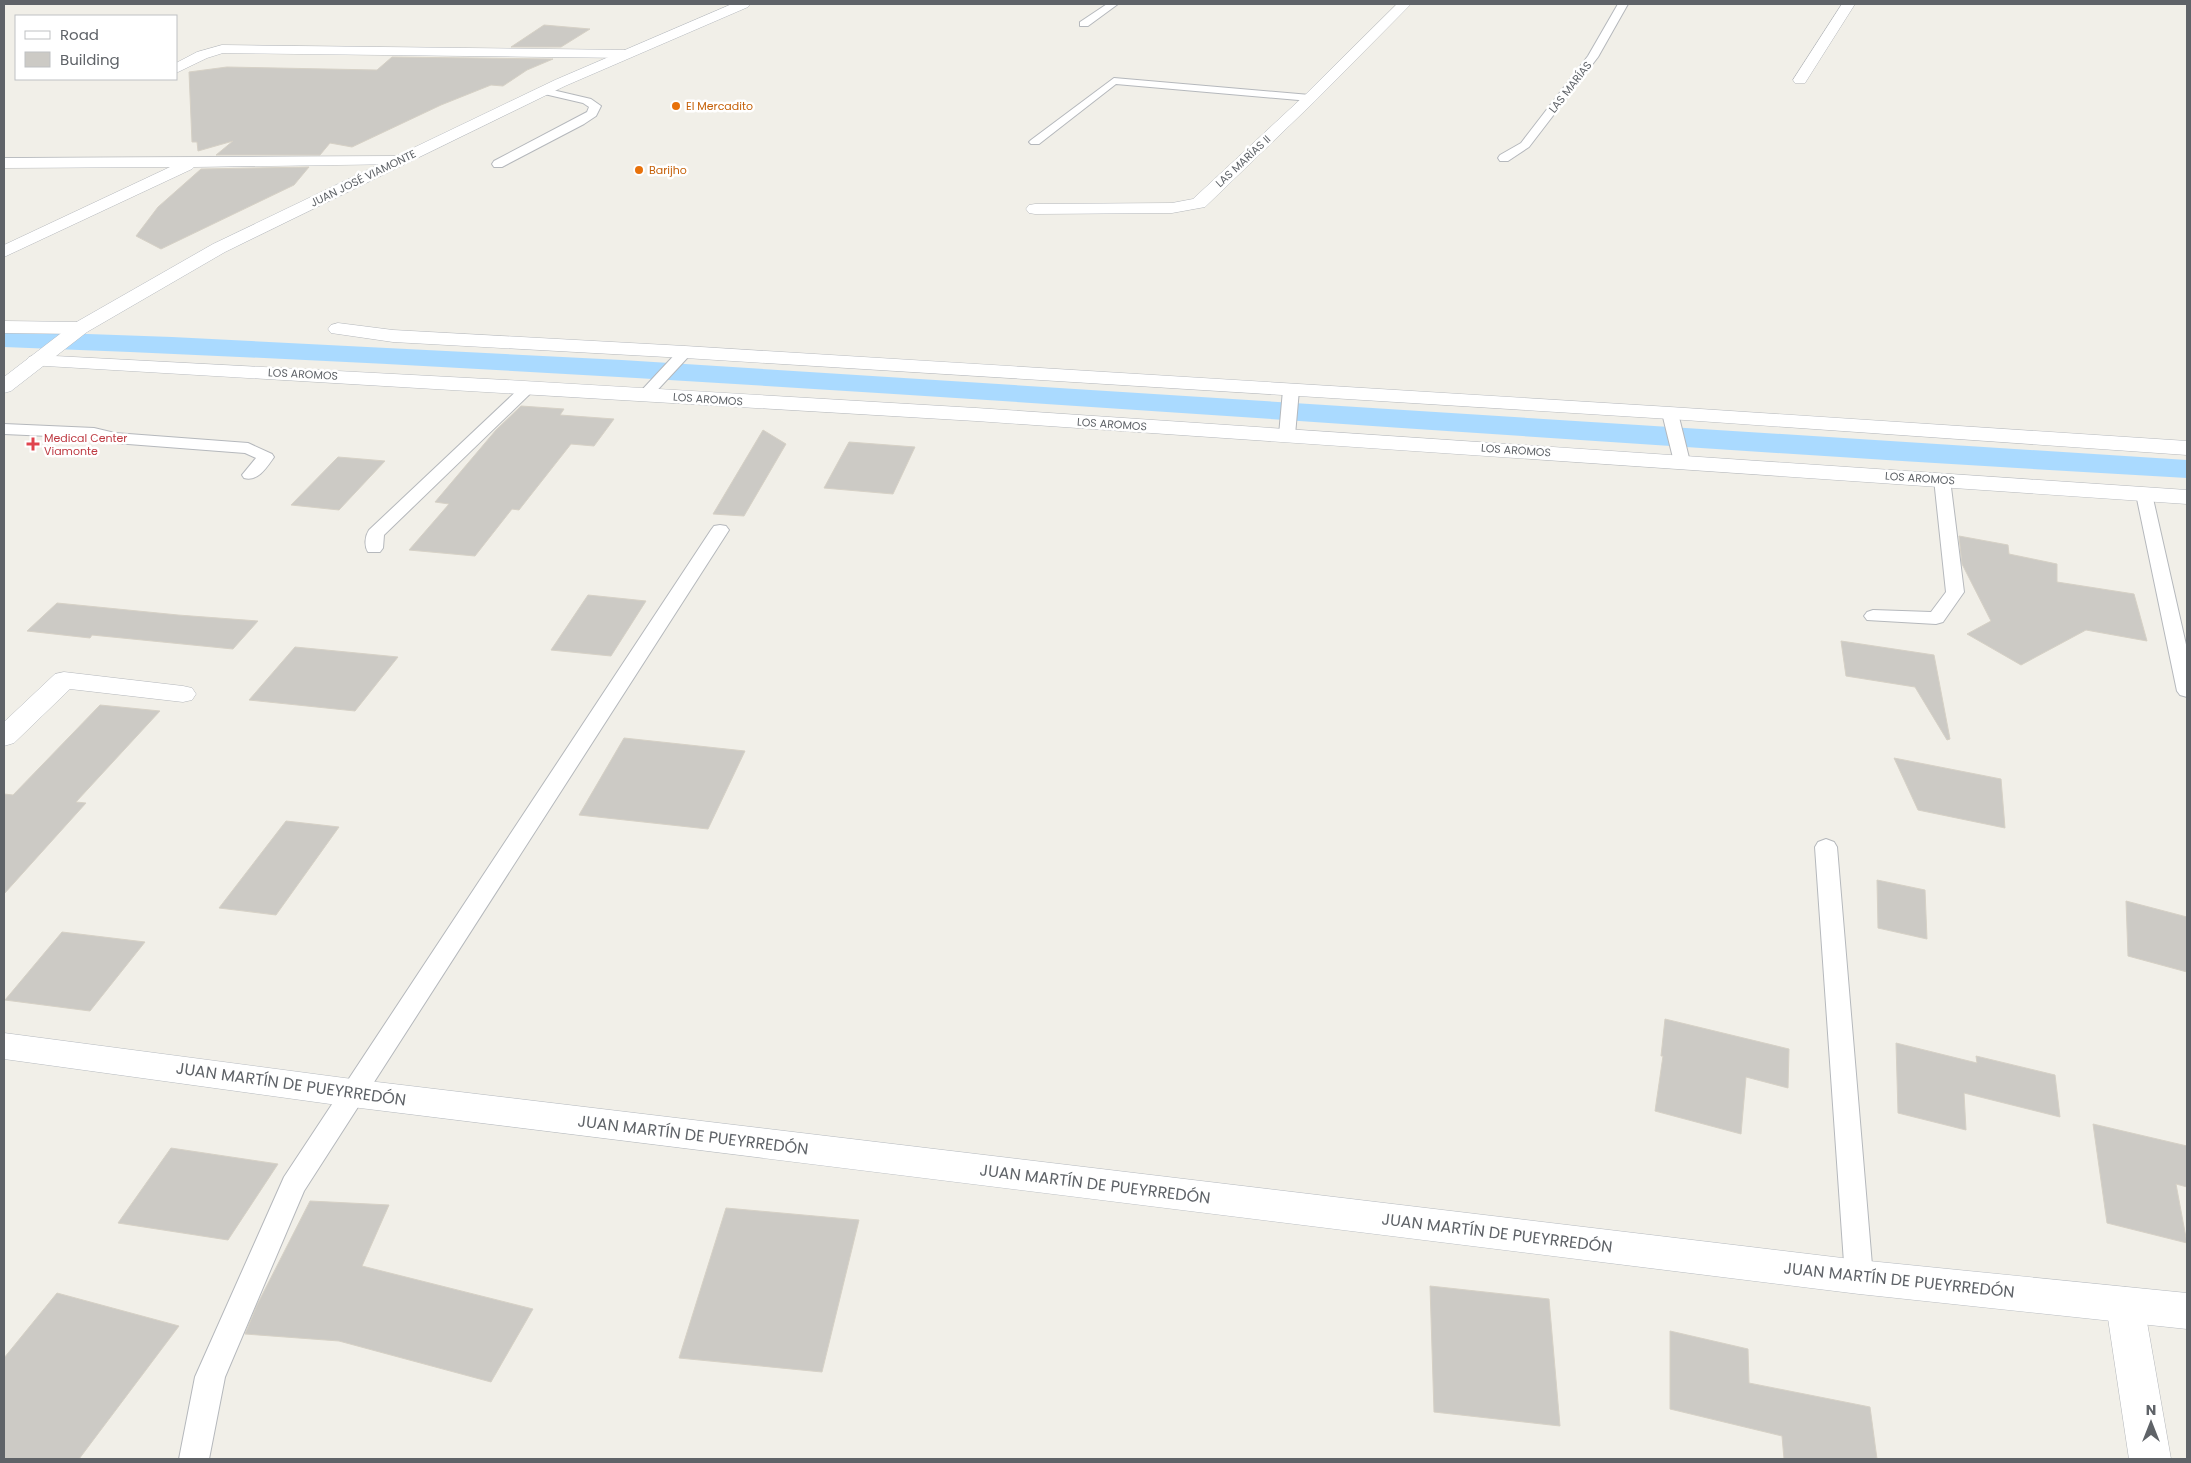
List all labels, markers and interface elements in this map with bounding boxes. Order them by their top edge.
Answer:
legend [15,15,178,80]
text: Road [60,24,99,45]
text: Building [60,49,120,70]
street label: LAS MARÍAS [1545,58,1595,116]
place label: El Mercadito [686,98,753,114]
marker: El Mercadito [670,100,682,112]
street label: LAS MARÍAS II [1212,131,1274,191]
street label: JUAN JOSÉ VIAMONTE [307,145,419,211]
place label: Barijho [649,162,687,178]
marker: Barijho [633,164,645,176]
street label: LOS AROMOS [268,364,338,384]
street label: LOS AROMOS [672,389,744,409]
street label: LOS AROMOS [1076,414,1148,434]
place label: Medical Center Viamonte [44,430,127,459]
marker: Medical Center Viamonte [26,437,40,451]
street label: LOS AROMOS [1480,440,1552,460]
street label: LOS AROMOS [1884,468,1956,488]
street label: JUAN MARTÍN DE PUEYRREDÓN [174,1056,408,1112]
street label: JUAN MARTÍN DE PUEYRREDÓN [576,1109,810,1161]
street label: JUAN MARTÍN DE PUEYRREDÓN [978,1158,1212,1210]
street label: JUAN MARTÍN DE PUEYRREDÓN [1380,1207,1614,1259]
street label: JUAN MARTÍN DE PUEYRREDÓN [1782,1256,2016,1304]
north arrow [2126,1398,2176,1448]
text: N [2146,1400,2156,1420]

